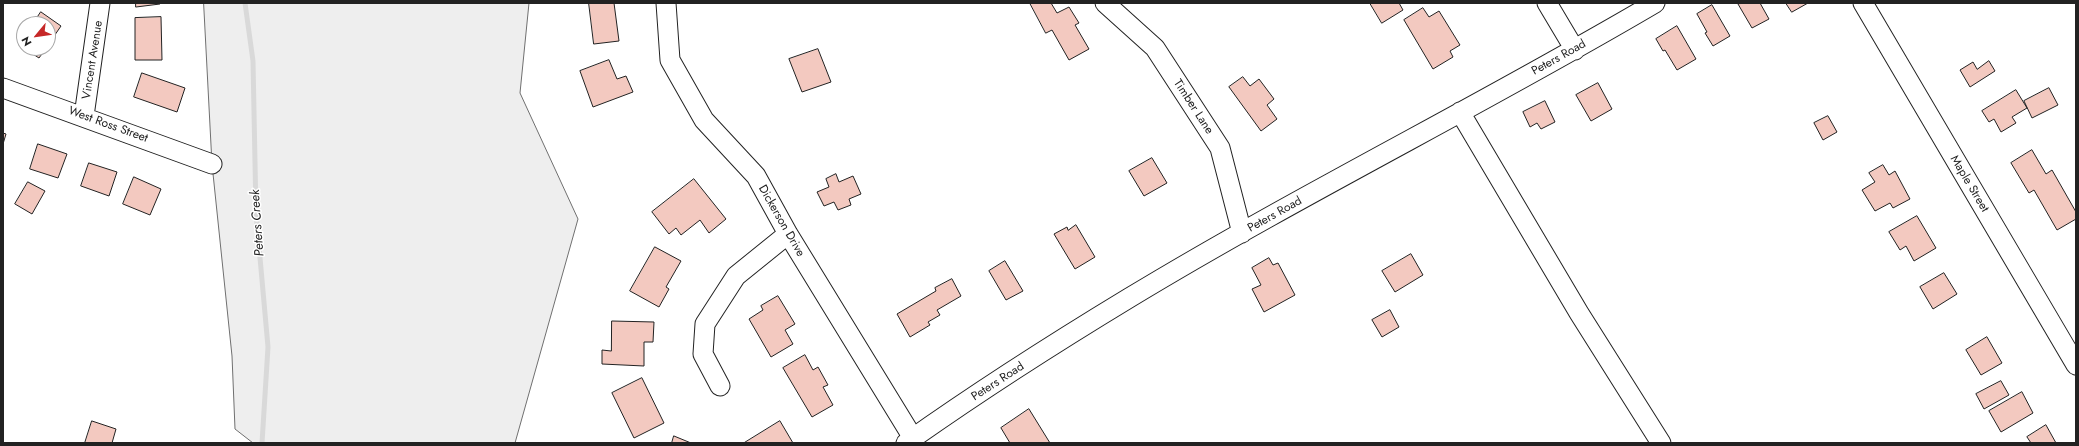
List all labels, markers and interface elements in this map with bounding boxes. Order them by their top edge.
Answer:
north arrow [16,16,56,56]
street label: Vincent Avenue [80,20,106,100]
text: N [17,34,35,49]
street label: Peters Road [1529,37,1589,79]
street label: Timber Lane [1170,77,1216,137]
street label: West Ross Street [66,104,150,146]
street label: Maple Street [1946,153,1992,215]
street label: Dickerson Drive [755,183,807,259]
water label: Peters Creek [248,189,268,257]
street label: Peters Road [1245,194,1305,236]
street label: Peters Road [969,360,1027,404]

